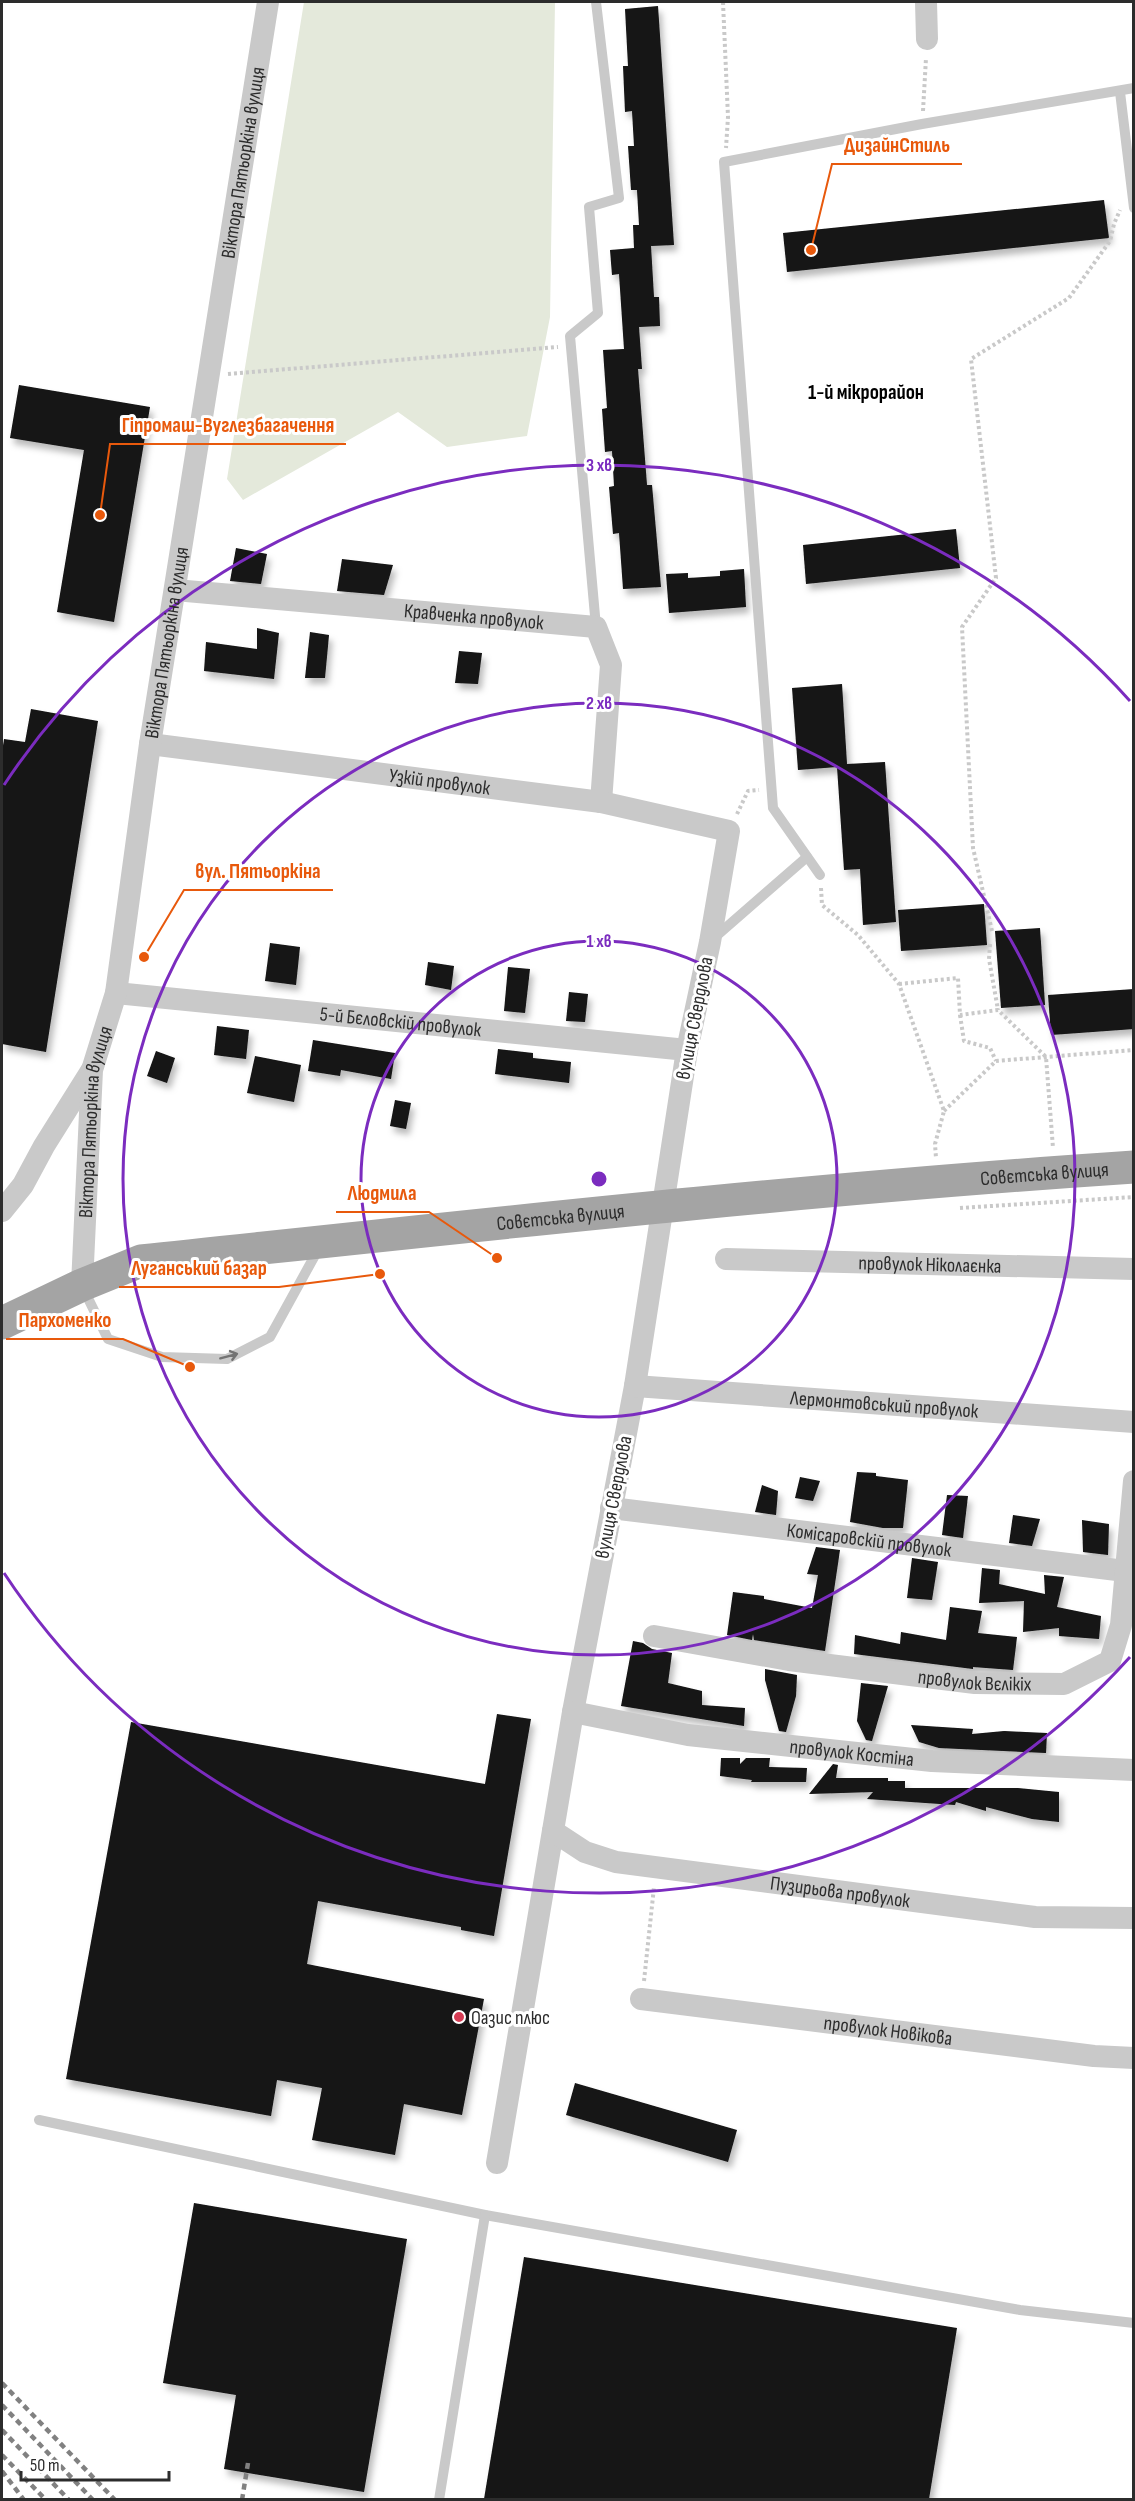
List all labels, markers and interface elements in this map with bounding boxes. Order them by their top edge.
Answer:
street label: Віктора Пятьоркіна вулиця [216,65,271,260]
callout: ДизайнСтиль [832,125,962,164]
text: ДизайнСтиль [844,133,950,158]
district label: 1-й мікрорайон [808,380,924,405]
callout: Гіпромаш-Вуглезбагачення [110,405,346,444]
text: Гіпромаш-Вуглезбагачення [122,413,334,438]
text: 3 хв [586,455,612,476]
street label: Віктора Пятьоркіна вулиця [140,545,194,740]
street label: Кравченка провулок [403,599,545,635]
text: 2 хв [586,693,612,714]
street label: Узкій провулок [387,764,492,801]
callout: вул. Пятьоркіна [184,851,333,890]
text: вул. Пятьоркіна [195,859,321,884]
text: 1 хв [586,931,612,952]
street label: вулиця Свердлова [671,955,719,1082]
street label: 5-й Бєловскій провулок [319,1002,483,1042]
street label: Віктора Пятьоркіна вулиця [74,1023,118,1219]
street label: Совєтська вулиця [979,1158,1110,1191]
centre of rings [589,1169,609,1189]
callout: Людмила [336,1173,429,1212]
text: Людмила [347,1181,416,1206]
street label: Совєтська вулиця [495,1199,626,1236]
callout: Луганський базар [119,1248,279,1287]
street label: провулок Ніколаєнка [858,1251,1002,1279]
text: Луганський базар [130,1256,267,1281]
callout: Пархоменко [6,1300,123,1339]
text: Пархоменко [19,1308,111,1333]
one-way arrow [219,1350,238,1361]
street label: Лермонтовський провулок [788,1386,980,1424]
street label: вулиця Свердлова [590,1434,638,1561]
street label: Комісаровскій провулок [785,1519,953,1563]
street label: провулок Вєлікіх [916,1665,1032,1697]
street label: провулок Костіна [788,1735,915,1772]
street label: Пузирьова провулок [769,1871,912,1914]
place label: Оазис плюс [471,2006,550,2030]
marker: Оазис плюс [452,2010,466,2024]
street label: провулок Новікова [822,2011,954,2051]
scale bar [21,2444,170,2482]
text: 50 m [30,2455,60,2476]

